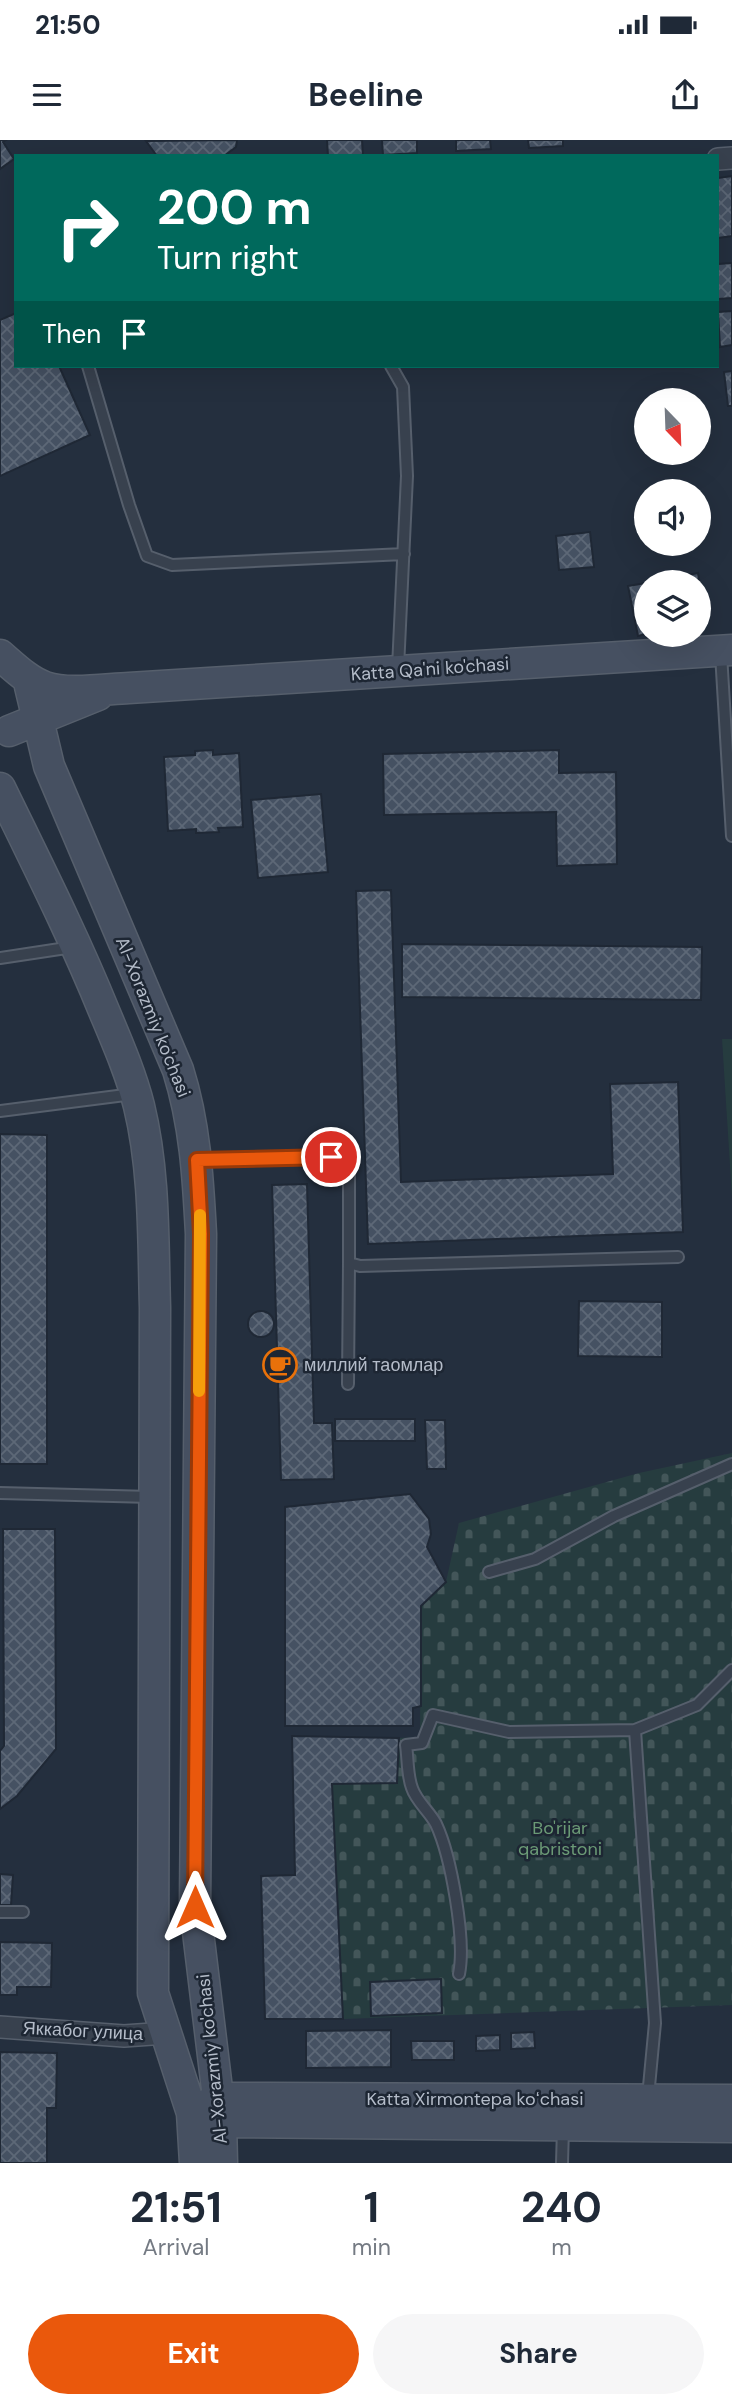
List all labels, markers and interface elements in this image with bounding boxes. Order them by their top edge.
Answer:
text: 21:50 [35,8,101,42]
text: Beeline [308,74,424,116]
icon: menu [28,76,66,114]
icon: share [666,76,704,114]
text: 200 m [157,175,312,239]
icon: right [42,182,133,273]
text: Turn right [157,237,299,279]
icon: arrive [115,315,153,353]
text: Then [42,317,101,351]
north arrow [634,388,710,466]
map controls [634,388,711,647]
button: sound [634,479,711,556]
button: layers [634,570,711,647]
street label: Katta Qa'ni ko'chasi [350,651,510,687]
street label: Al-Xorazmiy ko'chasi [110,933,196,1101]
pin [301,1127,361,1187]
icon: arrive [312,1138,350,1176]
cafe icon: миллий таомлар [261,1346,299,1384]
place label: миллий таомлар [304,1353,443,1377]
park label: Bo'rijar qabristoni [518,1816,602,1861]
position arrow [158,1870,232,1944]
street label: Al-Xorazmiy ko'chasi [191,1973,233,2145]
street label: Яккабог улица [22,2016,145,2046]
street label: Katta Xirmontepa koʻchasi [367,2087,584,2111]
text: 21:51 [130,2180,222,2235]
text: 1 [364,2180,379,2235]
text: 240 [521,2180,602,2235]
text: Arrival [142,2232,209,2262]
text: min [352,2232,391,2262]
text: m [551,2232,572,2262]
button: Exit [28,2314,359,2394]
button: Share [373,2314,704,2394]

